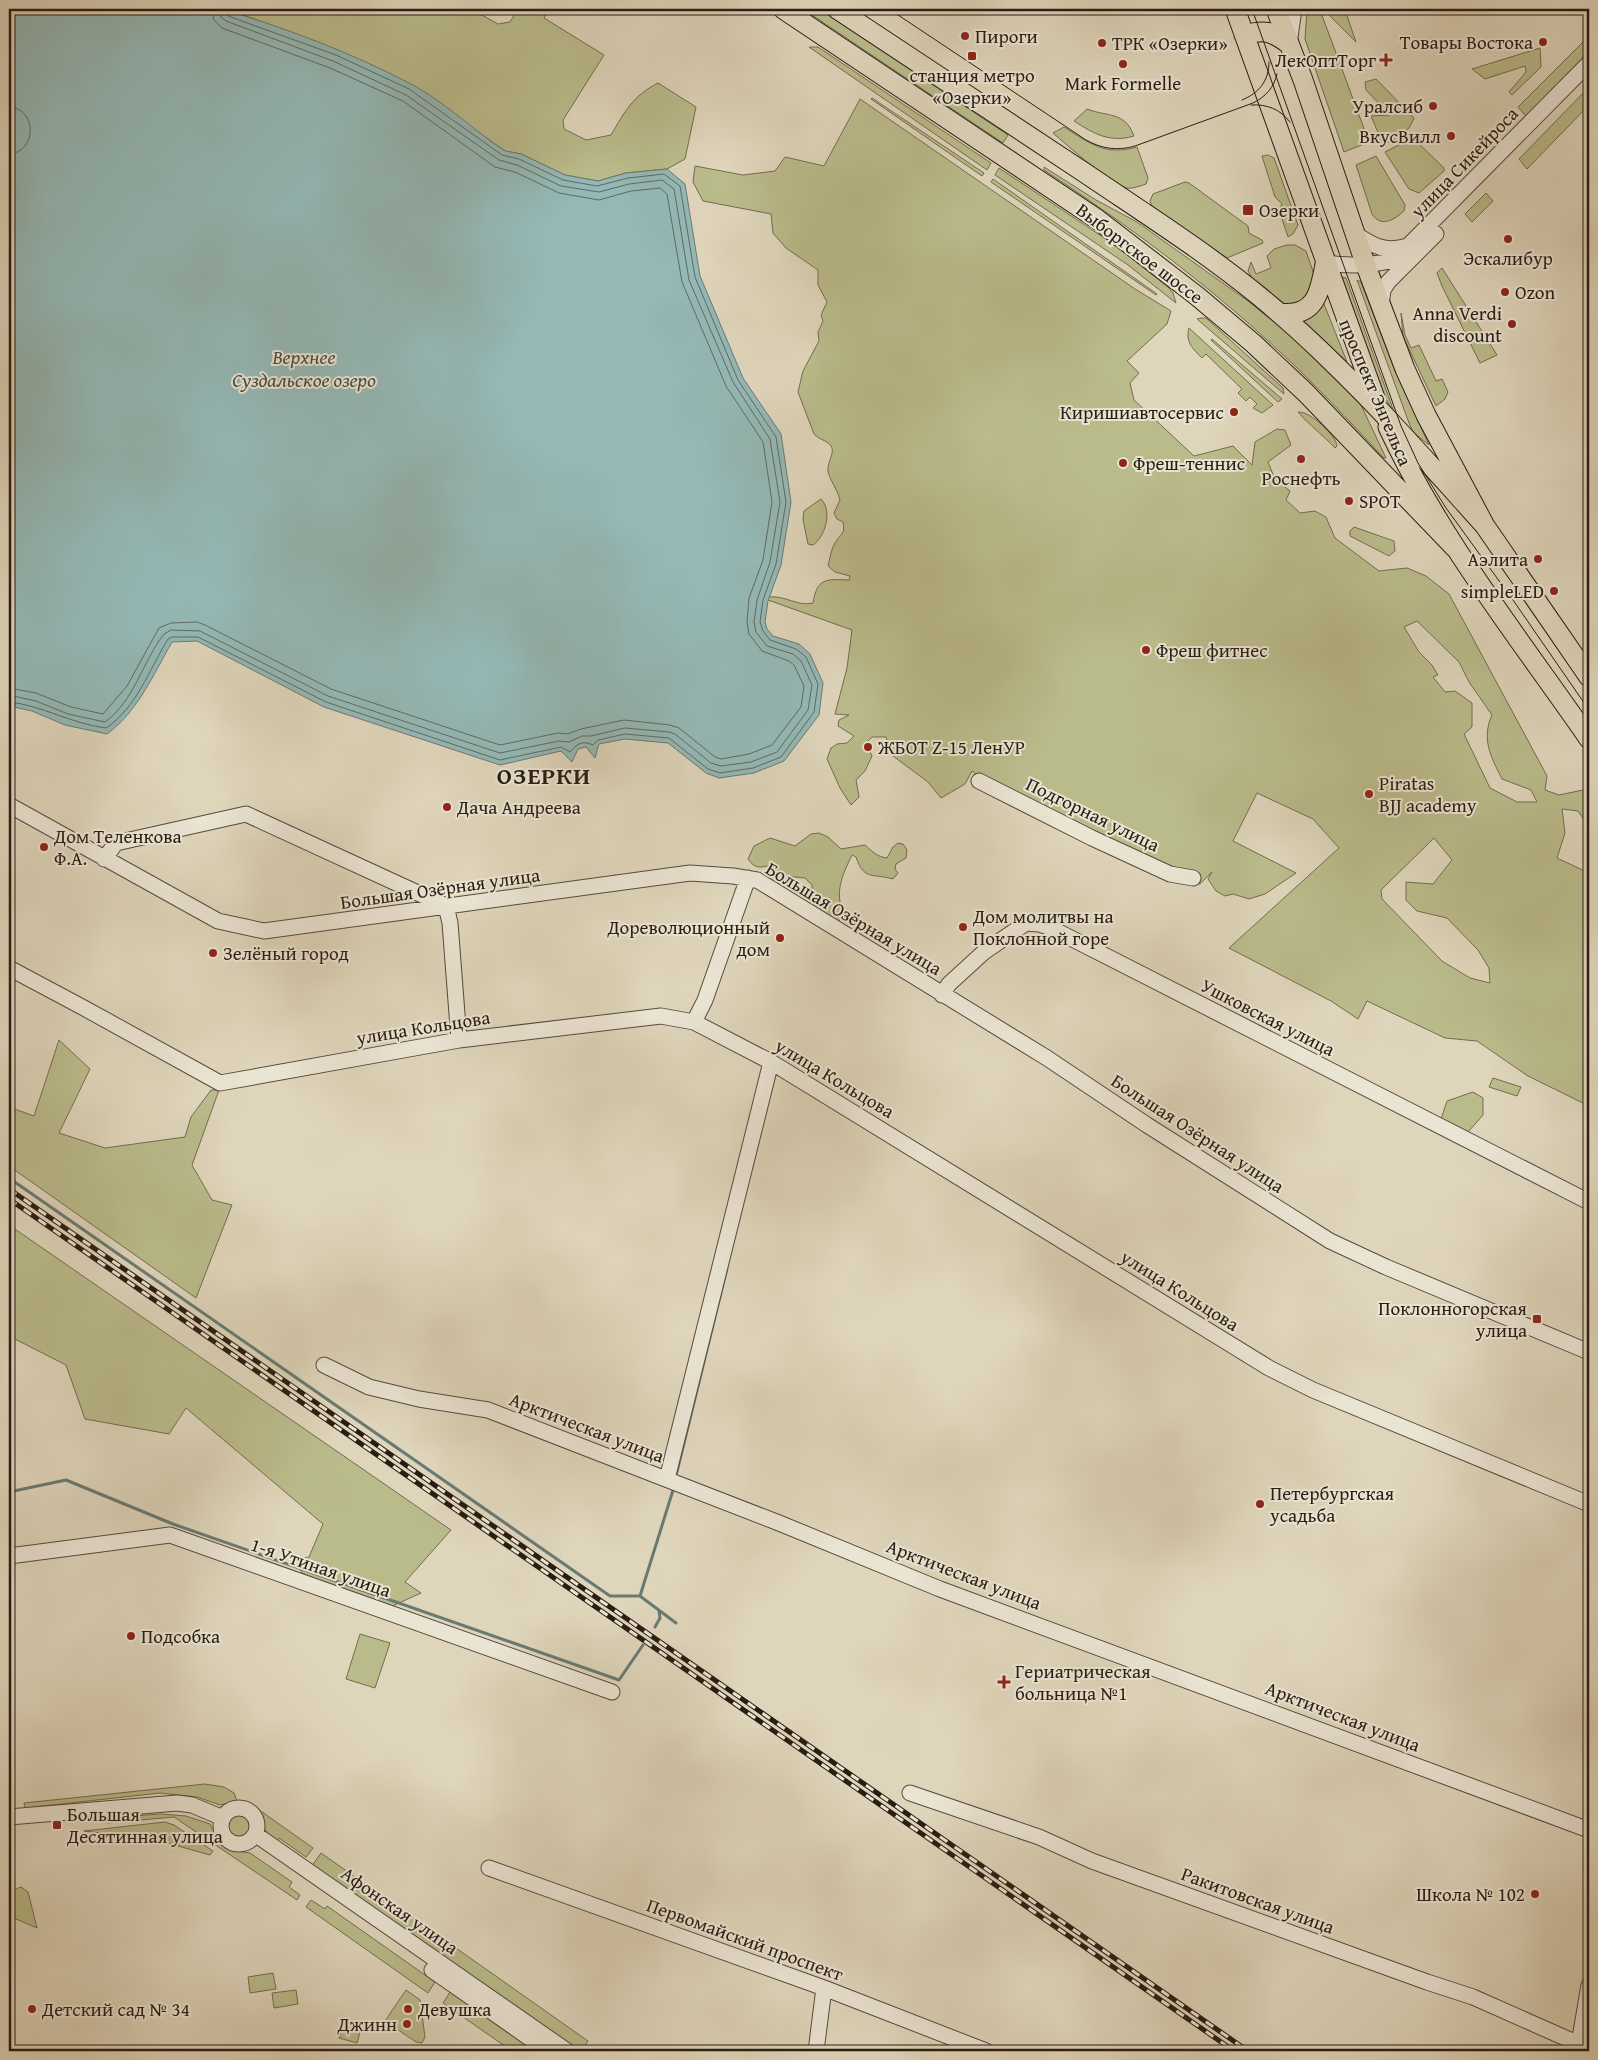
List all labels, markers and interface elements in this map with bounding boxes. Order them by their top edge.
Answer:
place label: Пироги [975,22,1038,50]
place label: Товары Востока [1400,28,1533,56]
place label: ТРК «Озерки» [1112,29,1228,57]
marker: Пироги [959,30,971,42]
marker: Товары Востока [1537,36,1549,48]
marker: ТРК «Озерки» [1096,37,1108,49]
place label: ЛекОптТорг [1275,46,1376,74]
marker: станция метро «Озерки» [966,50,978,62]
marker: ЛекОптТорг [1380,54,1392,66]
marker: Mark Formelle [1117,58,1129,70]
place label: станция метро «Озерки» [909,61,1035,111]
place label: Mark Formelle [1065,69,1181,97]
place label: Уралсиб [1352,92,1423,120]
street label: улица Сикейроса [1403,100,1524,224]
marker: Уралсиб [1427,100,1439,112]
place label: ВкусВилл [1359,122,1441,150]
marker: ВкусВилл [1445,130,1457,142]
street label: Выборгское шоссе [1071,196,1210,310]
place label: Озерки [1259,196,1319,224]
marker: Озерки [1241,203,1255,217]
marker: Эскалибур [1502,233,1514,245]
place label: Эскалибур [1463,244,1553,272]
place label: Ozon [1515,278,1556,306]
marker: Ozon [1499,286,1511,298]
place label: Anna Verdi discount [1413,299,1502,349]
street label: проспект Энгельса [1332,314,1420,470]
marker: Anna Verdi discount [1506,318,1518,330]
water label: Верхнее Суздальское озеро [232,342,376,394]
place label: Киришиавтосервис [1060,398,1224,426]
marker: Киришиавтосервис [1228,406,1240,418]
place label: Фреш-теннис [1133,449,1245,477]
marker: Роснефть [1295,453,1307,465]
marker: Фреш-теннис [1117,457,1129,469]
place label: Роснефть [1261,464,1341,492]
place label: SPOT [1359,487,1401,515]
marker: SPOT [1343,495,1355,507]
place label: Аэлита [1468,545,1528,573]
marker: Аэлита [1532,553,1544,565]
place label: simpleLED [1461,577,1544,605]
marker: simpleLED [1548,585,1560,597]
place label: Фреш фитнес [1156,636,1268,664]
marker: Фреш фитнес [1140,644,1152,656]
place label: ЖБОТ Z-15 ЛенУР [877,733,1025,761]
marker: ЖБОТ Z-15 ЛенУР [862,741,874,753]
district label: ОЗЕРКИ [497,758,591,793]
place label: Piratas BJJ academy [1379,769,1477,819]
street label: Подгорная улица [1022,770,1164,858]
marker: Piratas BJJ academy [1363,788,1375,800]
place label: Дача Андреева [456,793,581,821]
marker: Дача Андреева [441,801,453,813]
place label: Дом Теленкова Ф.А. [53,822,182,872]
marker: Дом Теленкова Ф.А. [38,841,50,853]
street label: Большая Озёрная улица [761,854,947,982]
street label: Большая Озёрная улица [338,860,542,916]
place label: Дом молитвы на Поклонной горе [972,902,1114,952]
place label: Дореволюционный дом [606,913,770,963]
marker: Дом молитвы на Поклонной горе [957,921,969,933]
marker: Дореволюционный дом [774,932,786,944]
place label: Зелёный город [223,939,349,967]
marker: Зелёный город [207,947,219,959]
street label: Ушковская улица [1196,971,1340,1063]
street label: улица Кольцова [353,1003,492,1052]
street label: улица Кольцова [769,1031,900,1125]
street label: Большая Озёрная улица [1106,1066,1290,1200]
street label: улица Кольцова [1114,1242,1245,1338]
place label: Поклонногорская улица [1378,1294,1527,1344]
marker: Поклонногорская улица [1531,1313,1543,1325]
street label: Арктическая улица [506,1385,668,1469]
place label: Петербургская усадьба [1269,1479,1395,1529]
marker: Петербургская усадьба [1254,1498,1266,1510]
street label: 1-я Утиная улица [247,1530,395,1604]
street label: Арктическая улица [883,1532,1045,1616]
place label: Подсобка [141,1622,220,1650]
marker: Подсобка [125,1630,137,1642]
place label: Гериатрическая больница №1 [1015,1657,1151,1707]
street label: Арктическая улица [1262,1674,1424,1758]
marker: Гериатрическая больница №1 [997,1675,1011,1689]
place label: Большая Десятинная улица [66,1800,223,1850]
marker: Большая Десятинная улица [51,1819,63,1831]
street label: Афонская улица [336,1859,464,1961]
street label: Ракитовская улица [1177,1859,1339,1941]
place label: Школа № 102 [1416,1880,1525,1908]
marker: Школа № 102 [1529,1888,1541,1900]
street label: Первомайский проспект [643,1890,848,1988]
place label: Детский сад № 34 [41,1995,190,2023]
place label: Девушка [417,1995,491,2023]
marker: Детский сад № 34 [26,2003,38,2015]
marker: Девушка [402,2003,414,2015]
place label: Джинн [337,2010,397,2038]
marker: Джинн [401,2018,413,2030]

